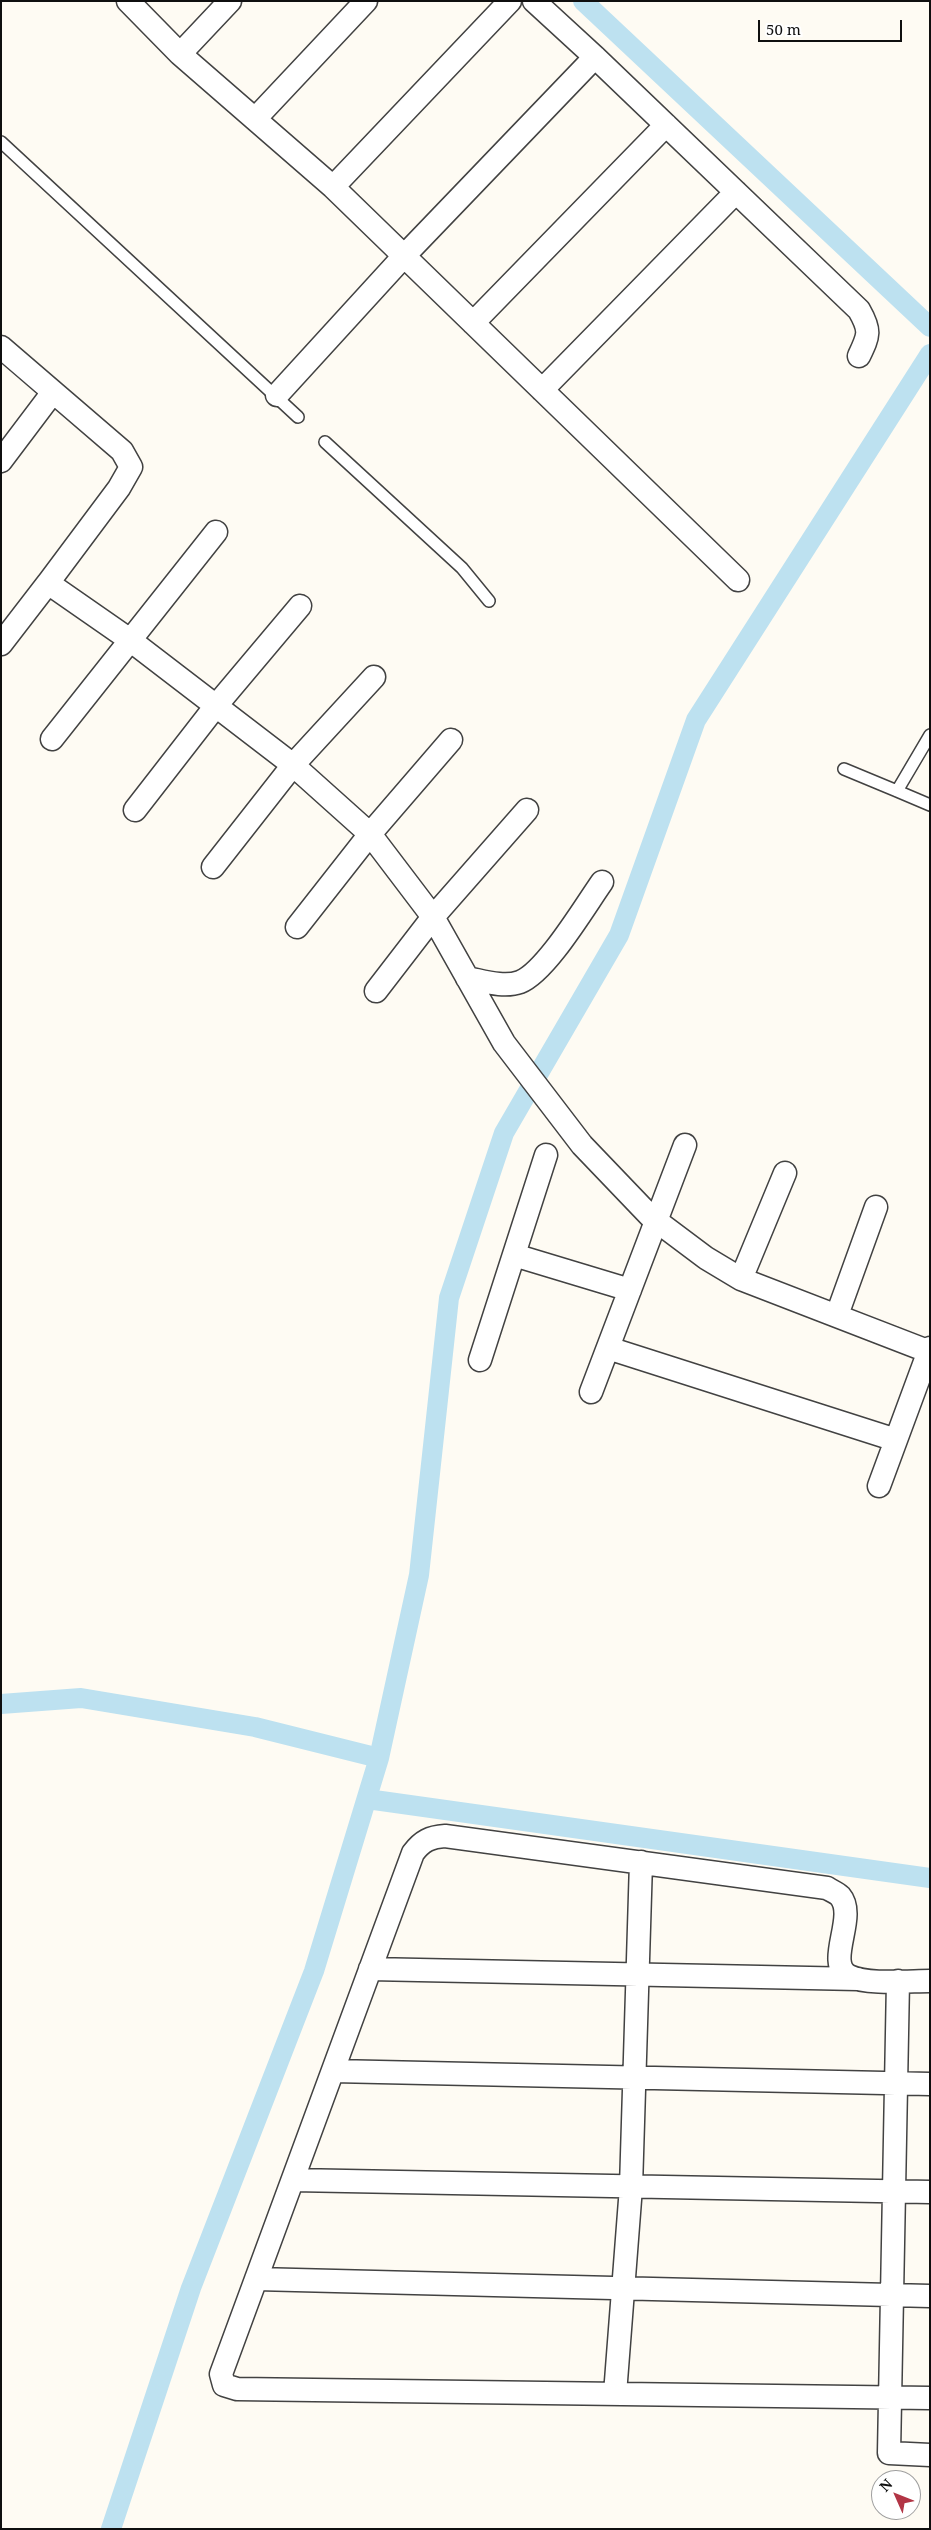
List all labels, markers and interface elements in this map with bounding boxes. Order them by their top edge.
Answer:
scale bar [761,10,905,42]
text: 50 m [766,19,801,39]
north arrow [871,2470,921,2520]
text: N [875,2474,896,2496]

